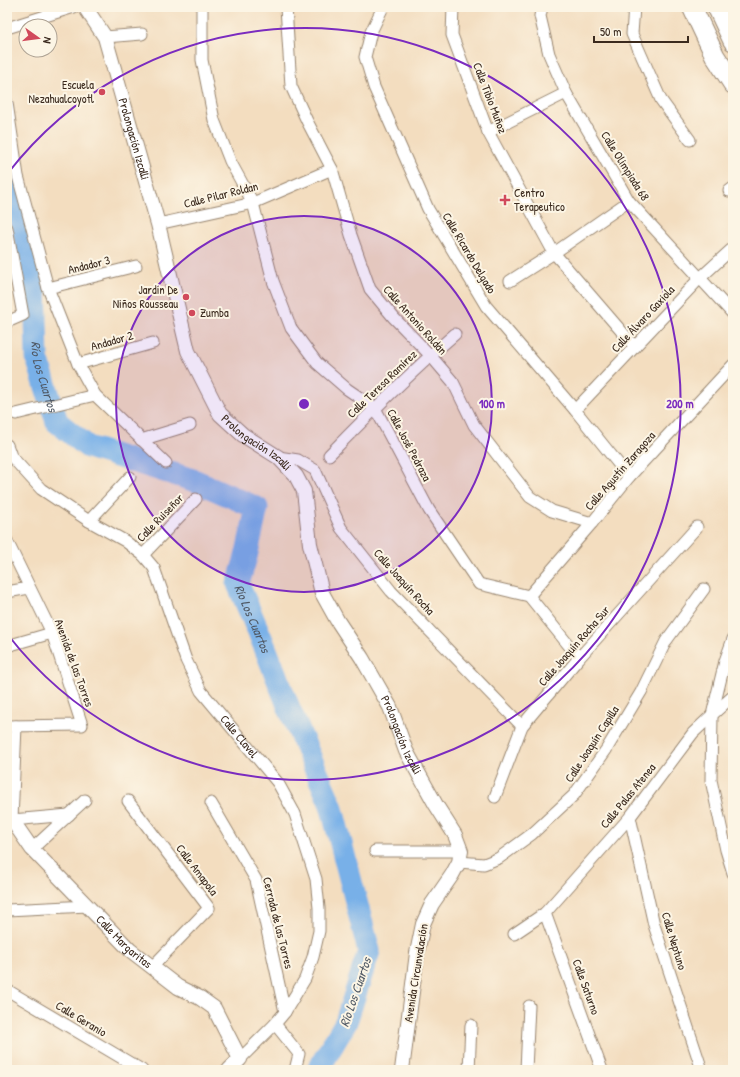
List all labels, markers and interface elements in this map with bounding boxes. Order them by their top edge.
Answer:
north arrow [18,18,58,58]
scale bar [594,18,688,44]
text: 50 m [600,23,621,40]
text: N [40,36,55,45]
street label: Calle Tibio Muñoz [469,60,512,136]
place label: Escuela Nezahualcoyotl [29,76,95,107]
marker: Escuela Nezahualcoyotl [97,87,107,97]
street label: Prolongación Izcalli [115,96,154,182]
street label: Calle Olimpiada 68 [597,128,654,204]
street label: Calle Pilar Roldan [182,177,260,212]
place label: Centro Terapeutico [514,184,565,215]
marker: Centro Terapeutico [499,194,511,206]
street label: Calle Ricardo Delgado [439,209,500,297]
street label: Andador 3 [66,251,112,278]
place label: Jardin De Niños Rousseau [113,281,178,312]
street label: Calle Antonio Roldán [380,281,451,358]
street label: Calle Álvaro Gaxiola [607,281,678,356]
marker: Jardin De Niños Rousseau [181,292,191,302]
place label: Zumba [200,304,229,321]
marker: Zumba [187,308,197,318]
street label: Andador 2 [89,326,135,355]
water label: Río Los Cuartos [28,341,63,415]
street label: Calle Teresa Ramírez [343,346,420,422]
text: 100 m [479,395,505,412]
text: 200 m [666,395,694,412]
centre of rings [297,397,311,411]
street label: Calle José Pedraza [383,406,436,484]
street label: Prolongación Izcalli [218,410,296,474]
street label: Calle Agustín Zaragoza [580,427,659,514]
street label: Calle Ruiseñor [132,489,187,546]
street label: Calle Joaquín Rocha [370,545,439,619]
water label: Río Los Cuartos [230,582,275,656]
street label: Calle Joaquín Rocha Sur [534,601,614,690]
street label: Avenida de las Torres [51,617,98,709]
street label: Prolongación Izcalli [377,692,426,777]
street label: Calle Joaquín Capilla [560,702,623,785]
street label: Calle Clavel [216,711,263,762]
street label: Calle Palas Atenea [596,759,659,832]
street label: Calle Amapola [172,840,223,899]
street label: Cerrada de las Torres [259,875,298,971]
street label: Calle Neptuno [658,910,691,972]
street label: Calle Margaritas [92,911,156,972]
street label: Avenida Circunvalación [399,922,432,1023]
water label: Río Los Cuartos [335,954,376,1029]
street label: Calle Saturno [569,957,604,1017]
street label: Calle Geranio [53,997,110,1041]

